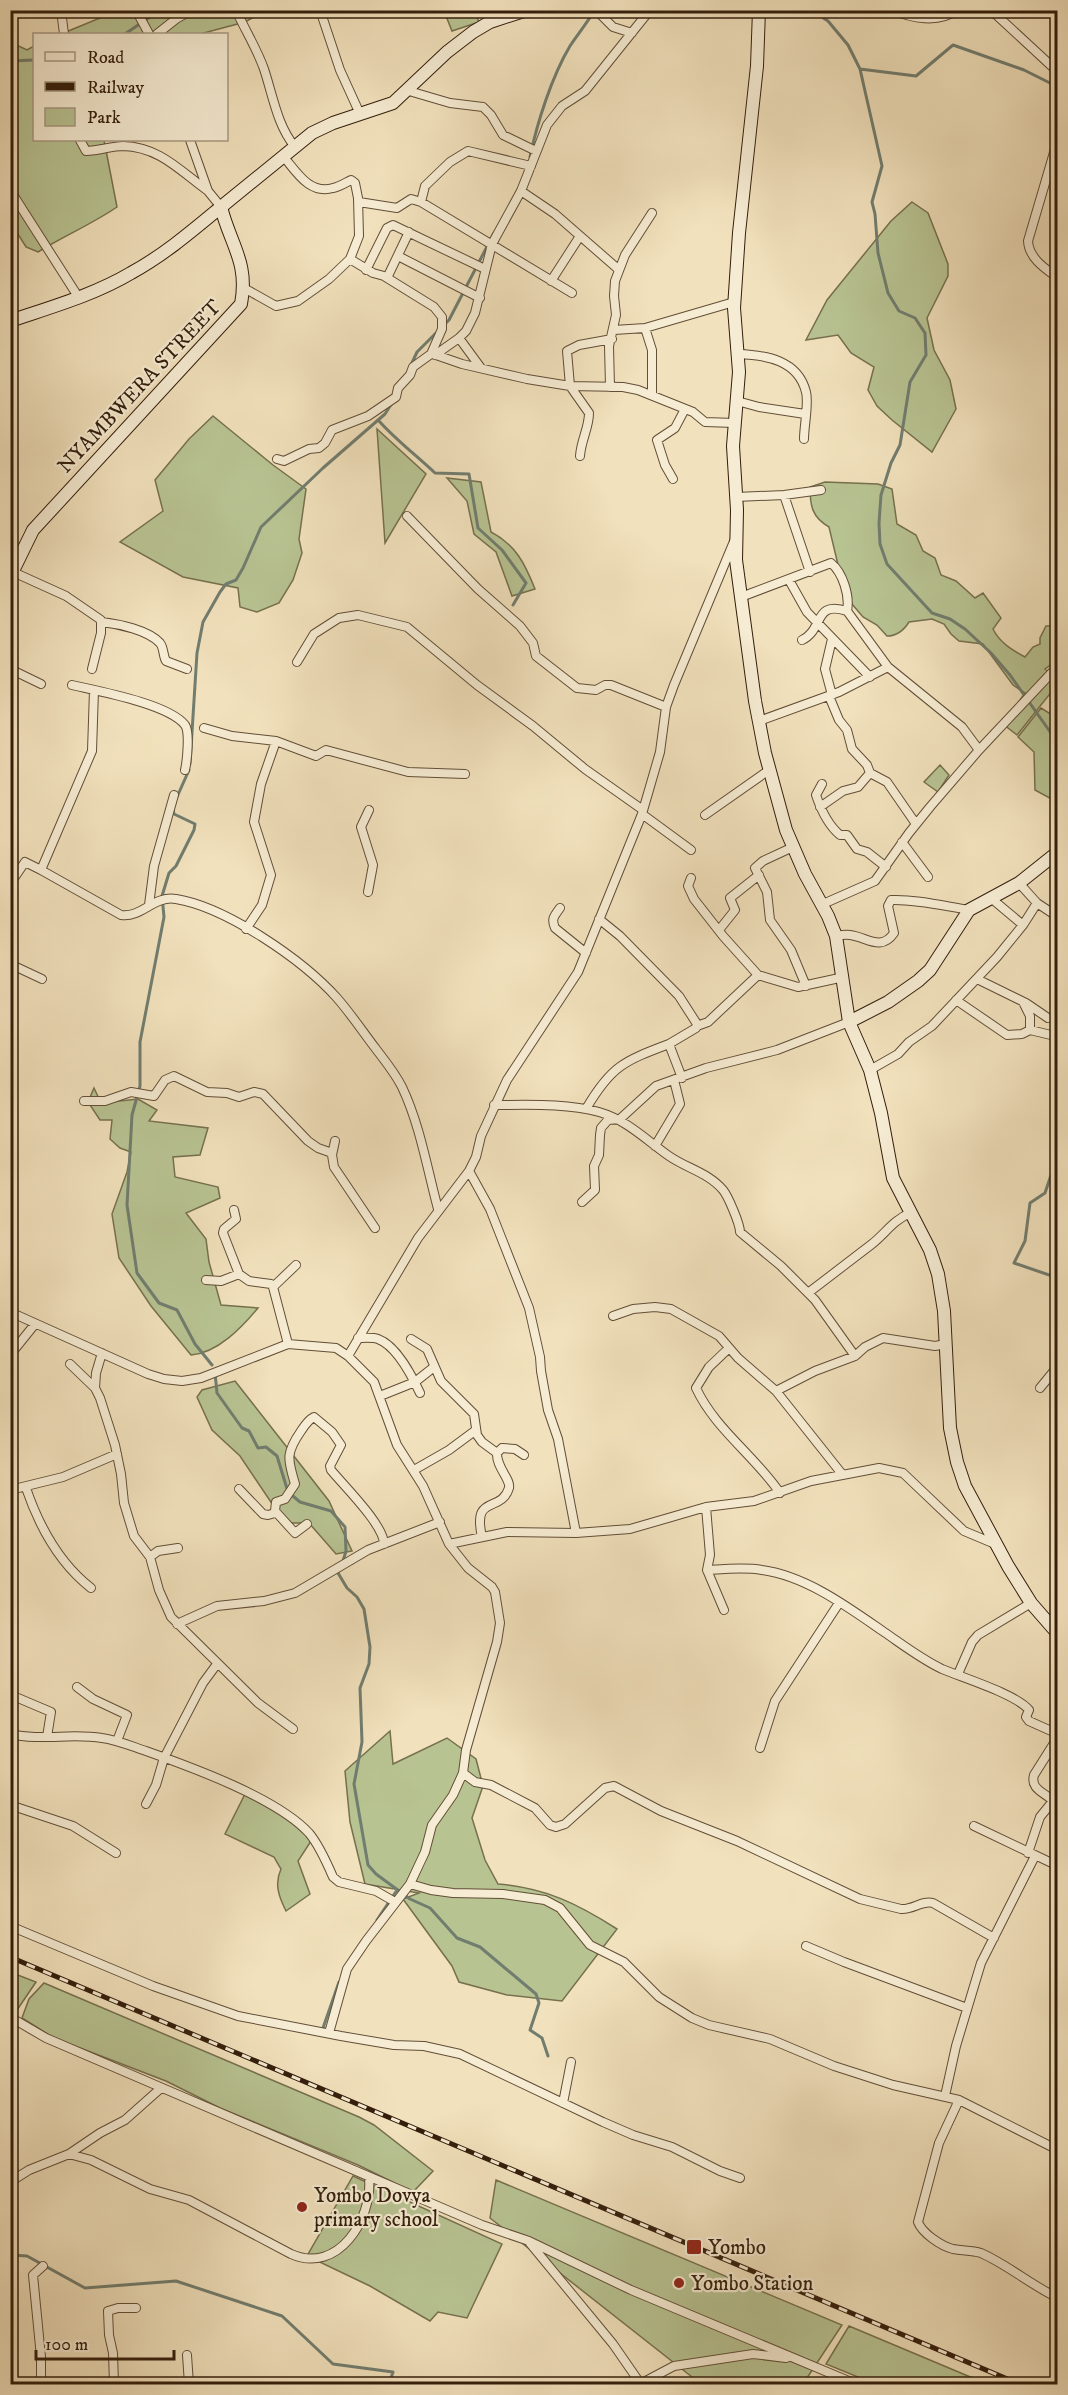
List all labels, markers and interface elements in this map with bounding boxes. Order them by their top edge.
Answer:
legend [33,33,228,141]
text: Road [87,47,124,69]
text: Railway [87,77,145,99]
text: Park [87,107,121,129]
street label: NYAMBWERA STREET [52,294,227,479]
place label: Yombo Dovya primary school [313,2183,439,2233]
marker: Yombo Dovya primary school [295,2200,309,2214]
place label: Yombo [708,2235,766,2261]
marker: Yombo [685,2238,703,2256]
place label: Yombo Station [691,2271,813,2297]
marker: Yombo Station [672,2276,686,2290]
scale bar [36,2323,174,2361]
text: 100 m [45,2334,88,2356]

